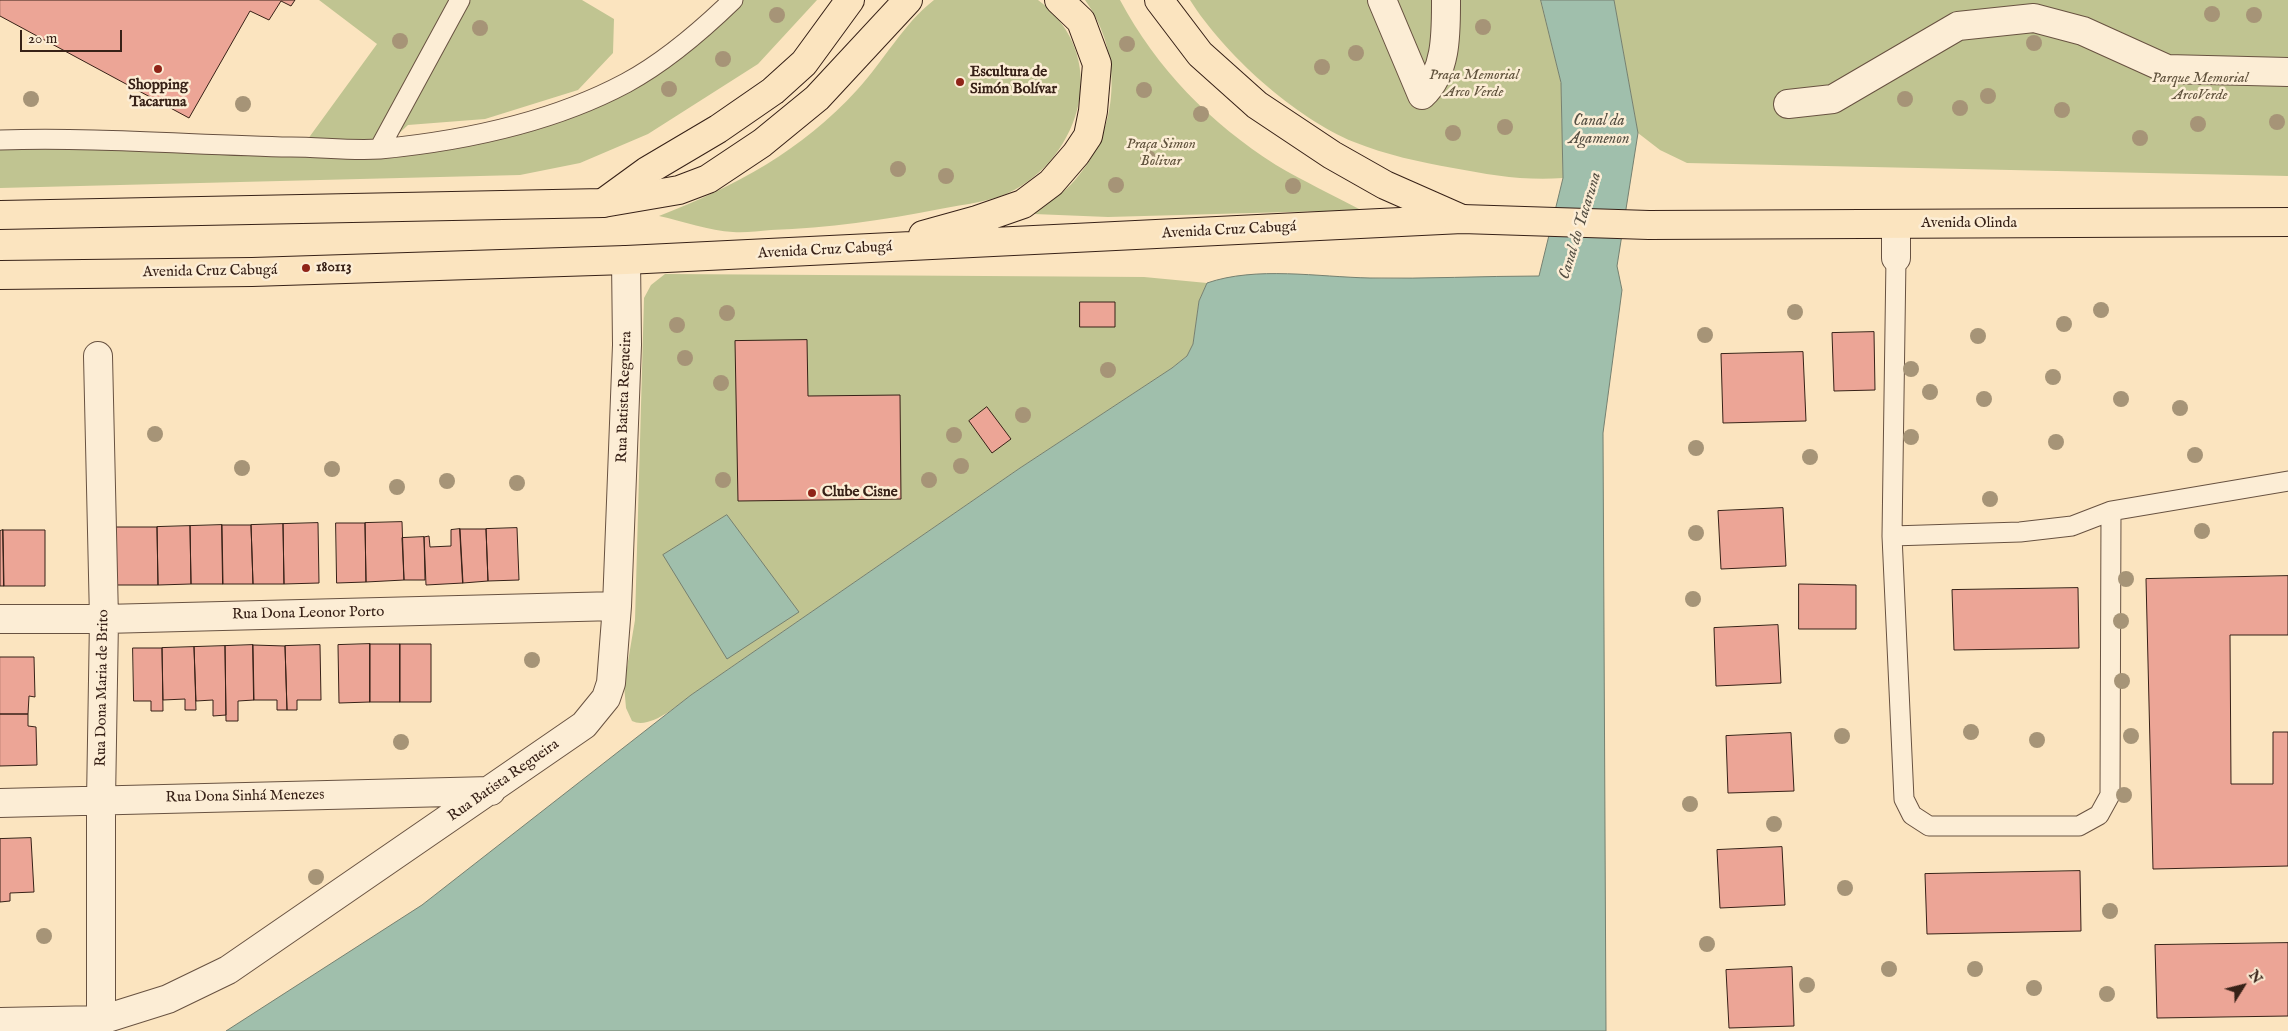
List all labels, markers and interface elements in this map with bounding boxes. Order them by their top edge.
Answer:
scale bar [22,20,125,52]
text: 20 m [28,29,57,48]
marker: Shopping Tacaruna [152,63,164,75]
place label: Escultura de Simón Bolívar [970,64,1057,99]
park label: Praça Memorial Arco Verde [1429,67,1519,102]
park label: Parque Memorial ArcoVerde [2152,70,2248,105]
marker: Escultura de Simón Bolívar [954,76,966,88]
place label: Shopping Tacaruna [128,77,188,112]
water label: Canal da Agamenon [1568,112,1630,150]
park label: Praça Simon Bolivar [1126,136,1196,171]
water label: Canal do Tacaruna [1556,170,1606,282]
street label: Avenida Olinda [1921,215,2017,233]
street label: Avenida Cruz Cabugá [1161,218,1297,244]
street label: Avenida Cruz Cabugá [757,238,893,264]
place label: 180113 [316,259,352,277]
street label: Avenida Cruz Cabugá [143,262,277,282]
marker: 180113 [300,262,312,274]
street label: Rua Batista Regueira [614,331,636,463]
place label: Clube Cisne [822,484,898,502]
marker: Clube Cisne [806,487,818,499]
street label: Rua Dona Leonor Porto [232,604,384,624]
street label: Rua Dona Maria de Brito [93,609,113,767]
street label: Rua Batista Regueira [445,736,563,826]
street label: Rua Dona Sinhá Menezes [165,787,325,807]
north arrow [2218,961,2268,1011]
text: N [2244,967,2266,987]

